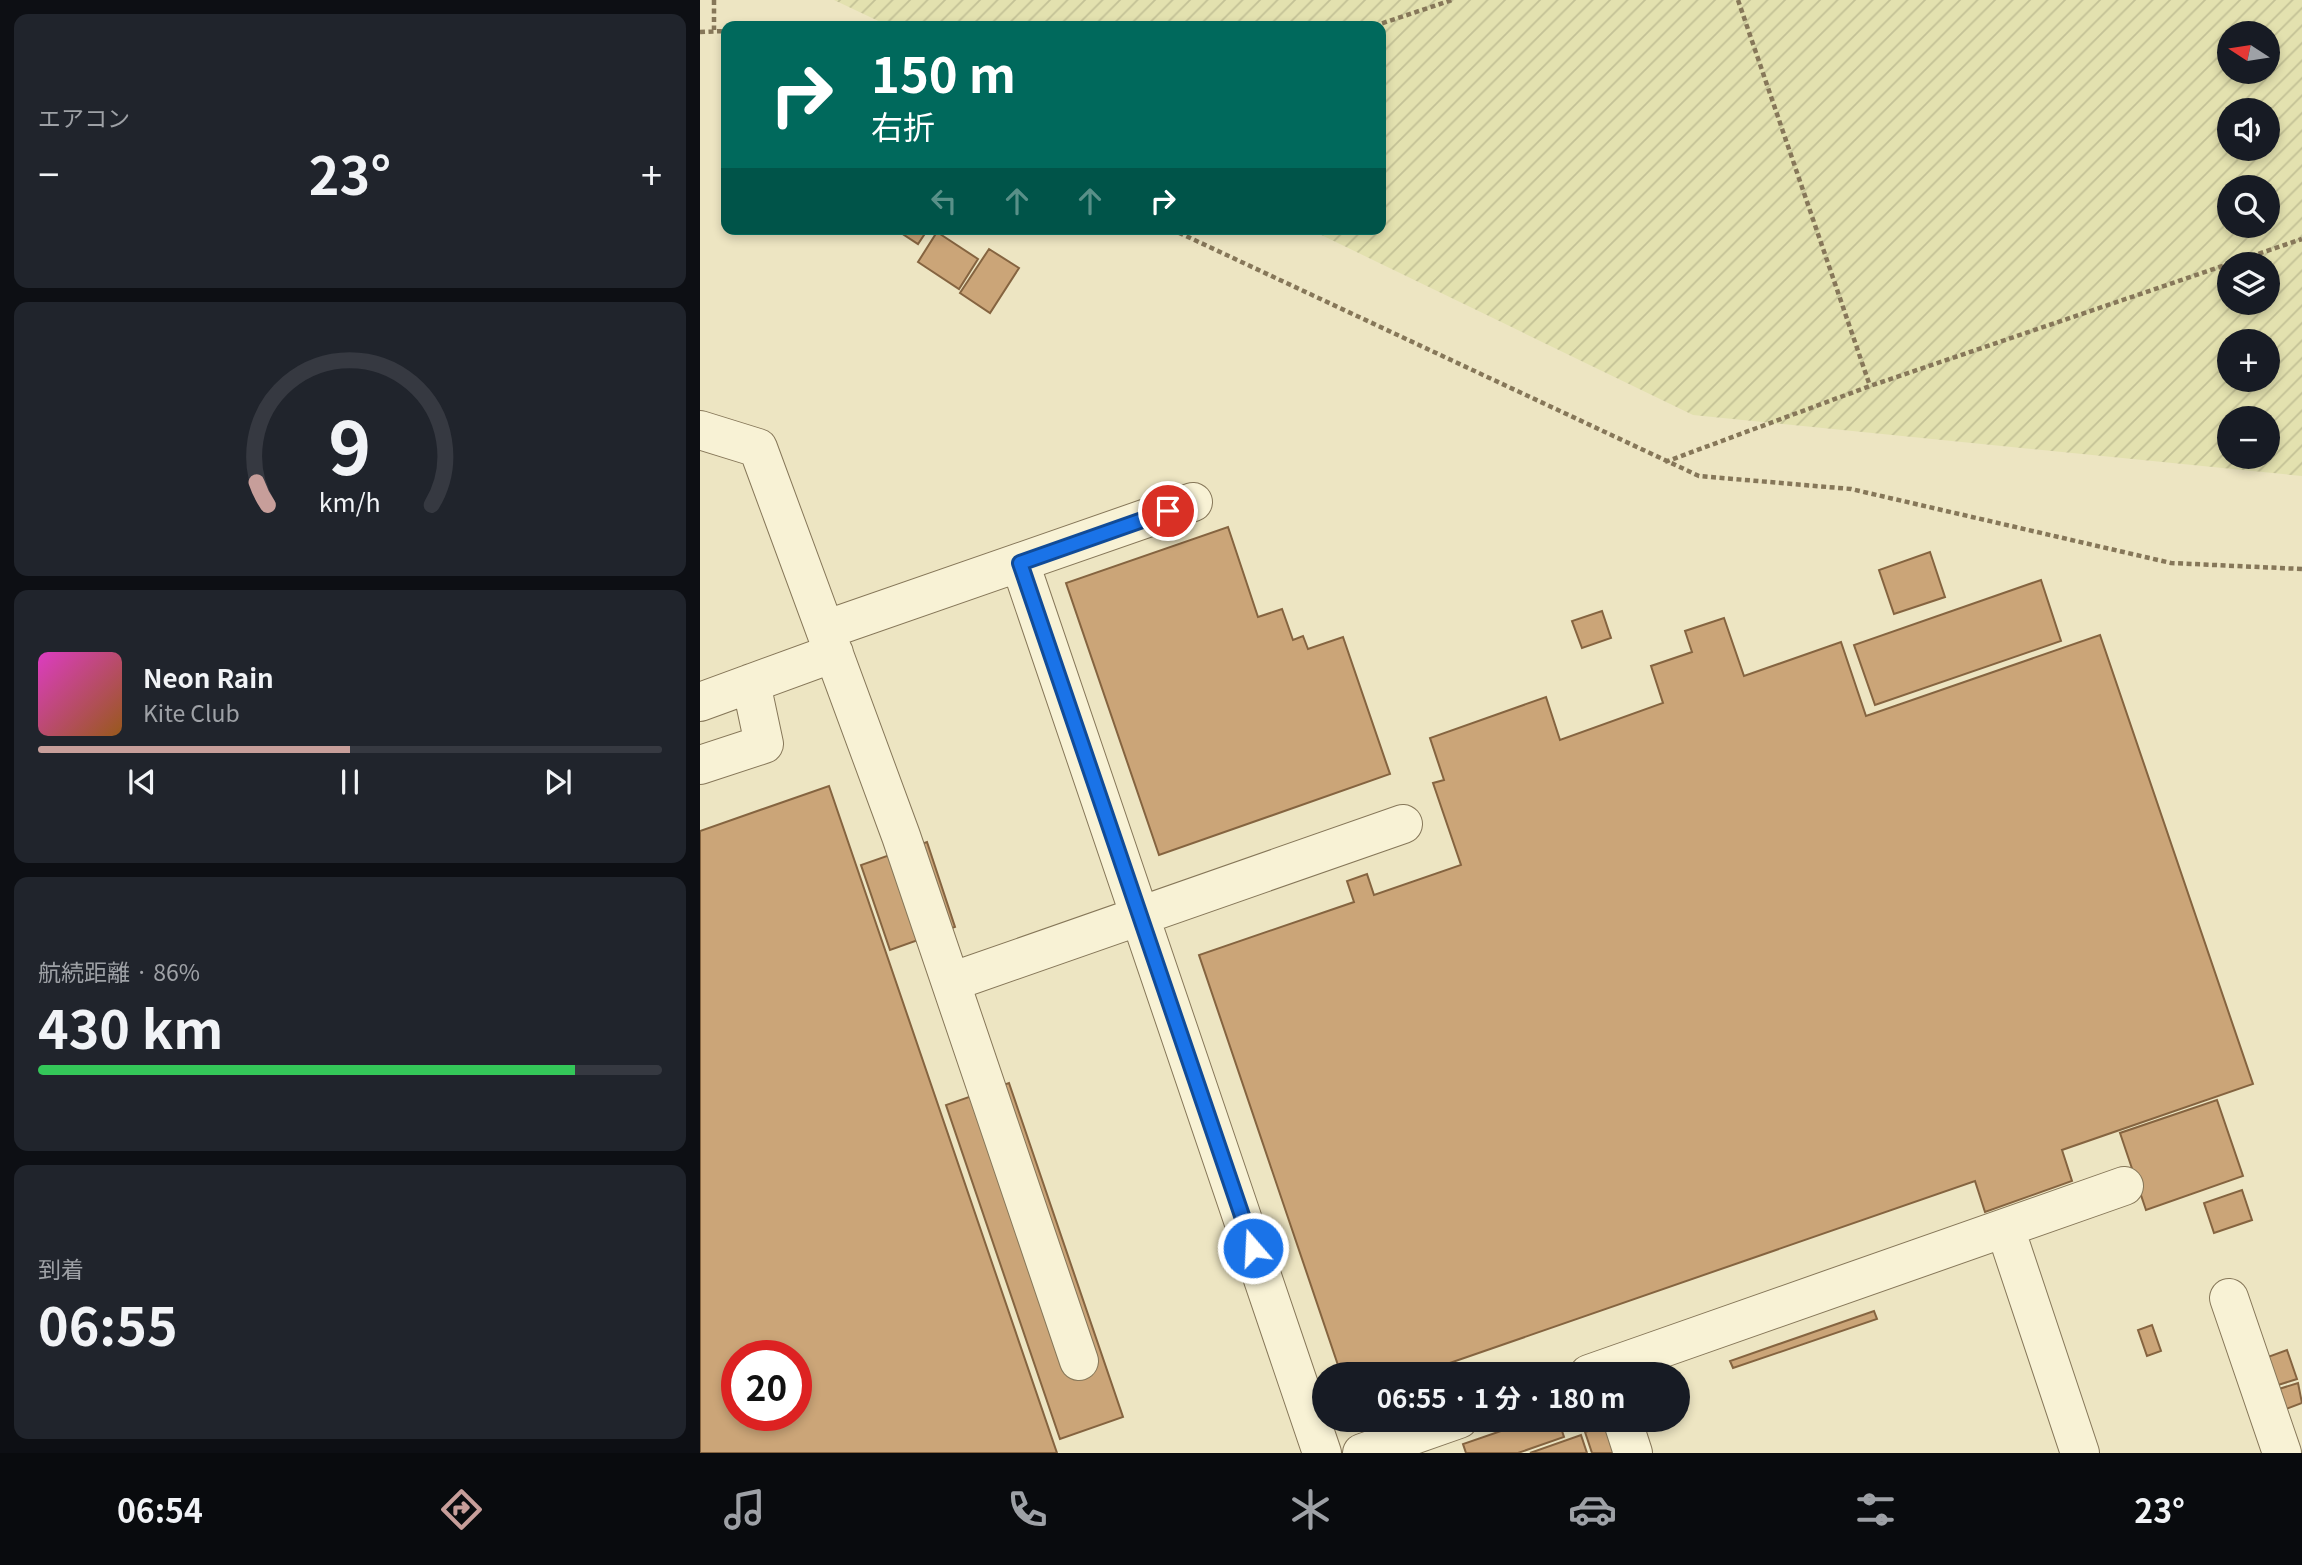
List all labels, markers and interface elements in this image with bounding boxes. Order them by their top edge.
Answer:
north arrow [2217,21,2280,84]
map controls [2217,21,2280,469]
text: 150 m [871,36,1016,107]
icon: right [756,49,847,140]
button: sound [2217,98,2280,161]
text: エアコン [38,100,130,134]
text: 右折 [871,102,935,148]
text: 23° [309,135,391,210]
text: − [38,145,59,200]
text: + [641,145,662,200]
button: search [2217,175,2280,238]
icon: left [925,182,963,220]
icon: ahead [998,182,1036,220]
icon: ahead [1071,182,1109,220]
icon: right [1144,182,1182,220]
button: layers [2217,252,2280,315]
button: + [2217,329,2280,392]
text: 9 [329,391,371,496]
button: − [2217,406,2280,469]
pin [1138,481,1198,541]
text: km/h [319,482,381,518]
icon: arrive [1149,492,1187,530]
text: Neon Rain [143,658,274,695]
text: Kite Club [143,695,240,729]
icon: previous [123,763,161,801]
icon: pause [331,763,369,801]
icon: next [539,763,577,801]
text: 航続距離 · 86% [38,954,200,988]
text: 430 km [38,989,223,1064]
position arrow [1216,1211,1290,1285]
text: 到着 [38,1251,84,1285]
text: 06:55 [38,1286,178,1361]
speed limit sign: 20 [721,1340,812,1431]
text: 06:55 · 1 分 · 180 m [1377,1378,1625,1415]
icon: directions [437,1485,486,1534]
icon: music [720,1485,769,1534]
icon: phone [1003,1485,1052,1534]
icon: climate [1286,1485,1335,1534]
icon: car [1568,1485,1617,1534]
icon: filters [1851,1485,1900,1534]
text: 06:54 [117,1486,203,1532]
text: 23° [2134,1486,2185,1532]

